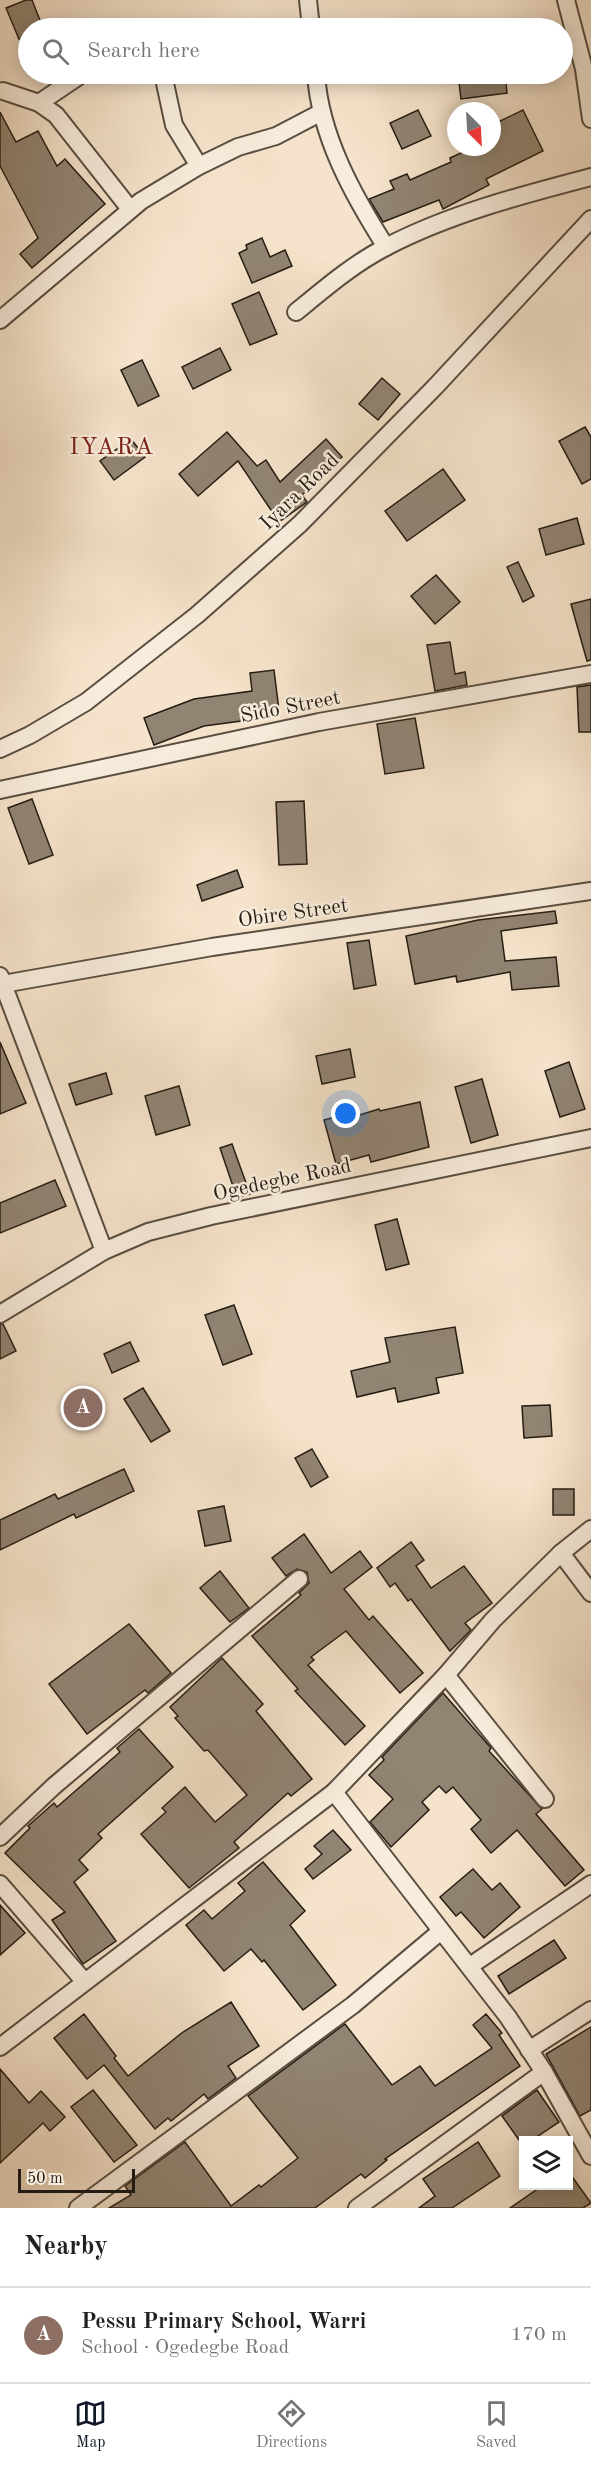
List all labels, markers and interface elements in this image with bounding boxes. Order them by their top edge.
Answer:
search box [18,18,573,84]
icon: search [39,35,72,68]
text: Search here [87,40,200,62]
north arrow [447,102,501,156]
district label: IYARA [69,436,155,460]
street label: Iyara Road [257,450,344,535]
street label: Sido Street [238,687,342,727]
street label: Obire Street [237,895,350,932]
your location [331,1099,360,1128]
street label: Ogedegbe Road [211,1156,353,1205]
pin: A [64,1386,103,1430]
map controls [519,2136,573,2190]
button: layers [519,2136,573,2190]
scale bar [18,2166,135,2194]
text: 50 m [27,2171,63,2187]
text: Nearby [24,2234,108,2260]
text: Pessu Primary School, Warri [81,2311,366,2333]
text: A [36,2325,51,2345]
text: 170 m [511,2325,567,2345]
text: School · Ogedegbe Road [81,2338,289,2358]
tab: Map [74,2397,107,2453]
tab: Directions [256,2397,327,2453]
tab: Saved [476,2397,517,2453]

